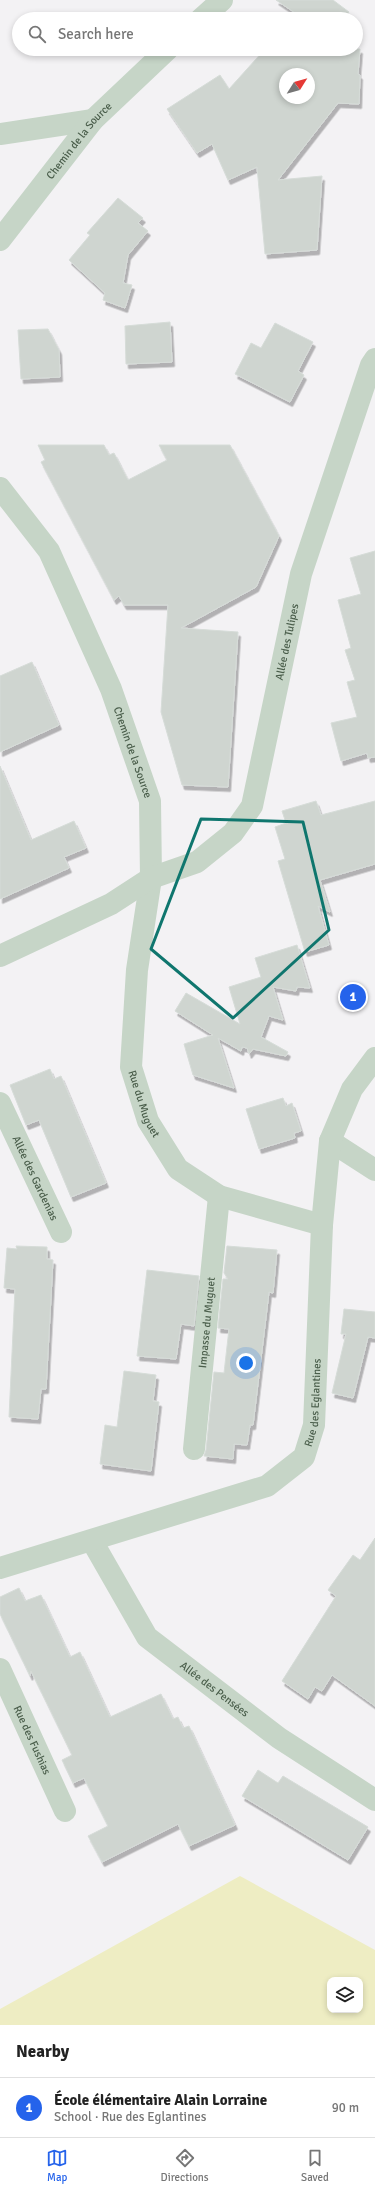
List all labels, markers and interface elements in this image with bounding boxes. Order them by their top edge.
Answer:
search box [12,12,363,56]
icon: search [26,23,48,45]
text: Search here [58,25,134,43]
north arrow [279,68,315,104]
street label: Chemin de la Source [43,99,114,181]
street label: Allée des Tulipes [272,602,301,681]
street label: Chemin de la Source [111,705,155,800]
pin: 1 [340,982,366,1012]
street label: Rue du Muguet [126,1069,163,1140]
street label: Allée des Gardenias [10,1134,61,1223]
street label: Impasse du Muguet [196,1276,217,1369]
your location [236,1353,256,1373]
street label: Rue des Eglantines [301,1358,323,1448]
street label: Allée des Pensées [178,1658,252,1719]
street label: Rue des Fushias [11,1703,54,1777]
map controls [327,1977,363,2013]
button: layers [327,1977,363,2013]
text: Nearby [16,2041,69,2062]
text: École élémentaire Alain Lorraine [54,2091,267,2109]
text: 1 [25,2100,33,2116]
text: 90 m [332,2100,359,2116]
text: School · Rue des Eglantines [54,2109,206,2125]
tab: Map [46,2147,68,2184]
tab: Directions [161,2147,209,2184]
tab: Saved [301,2147,329,2184]

